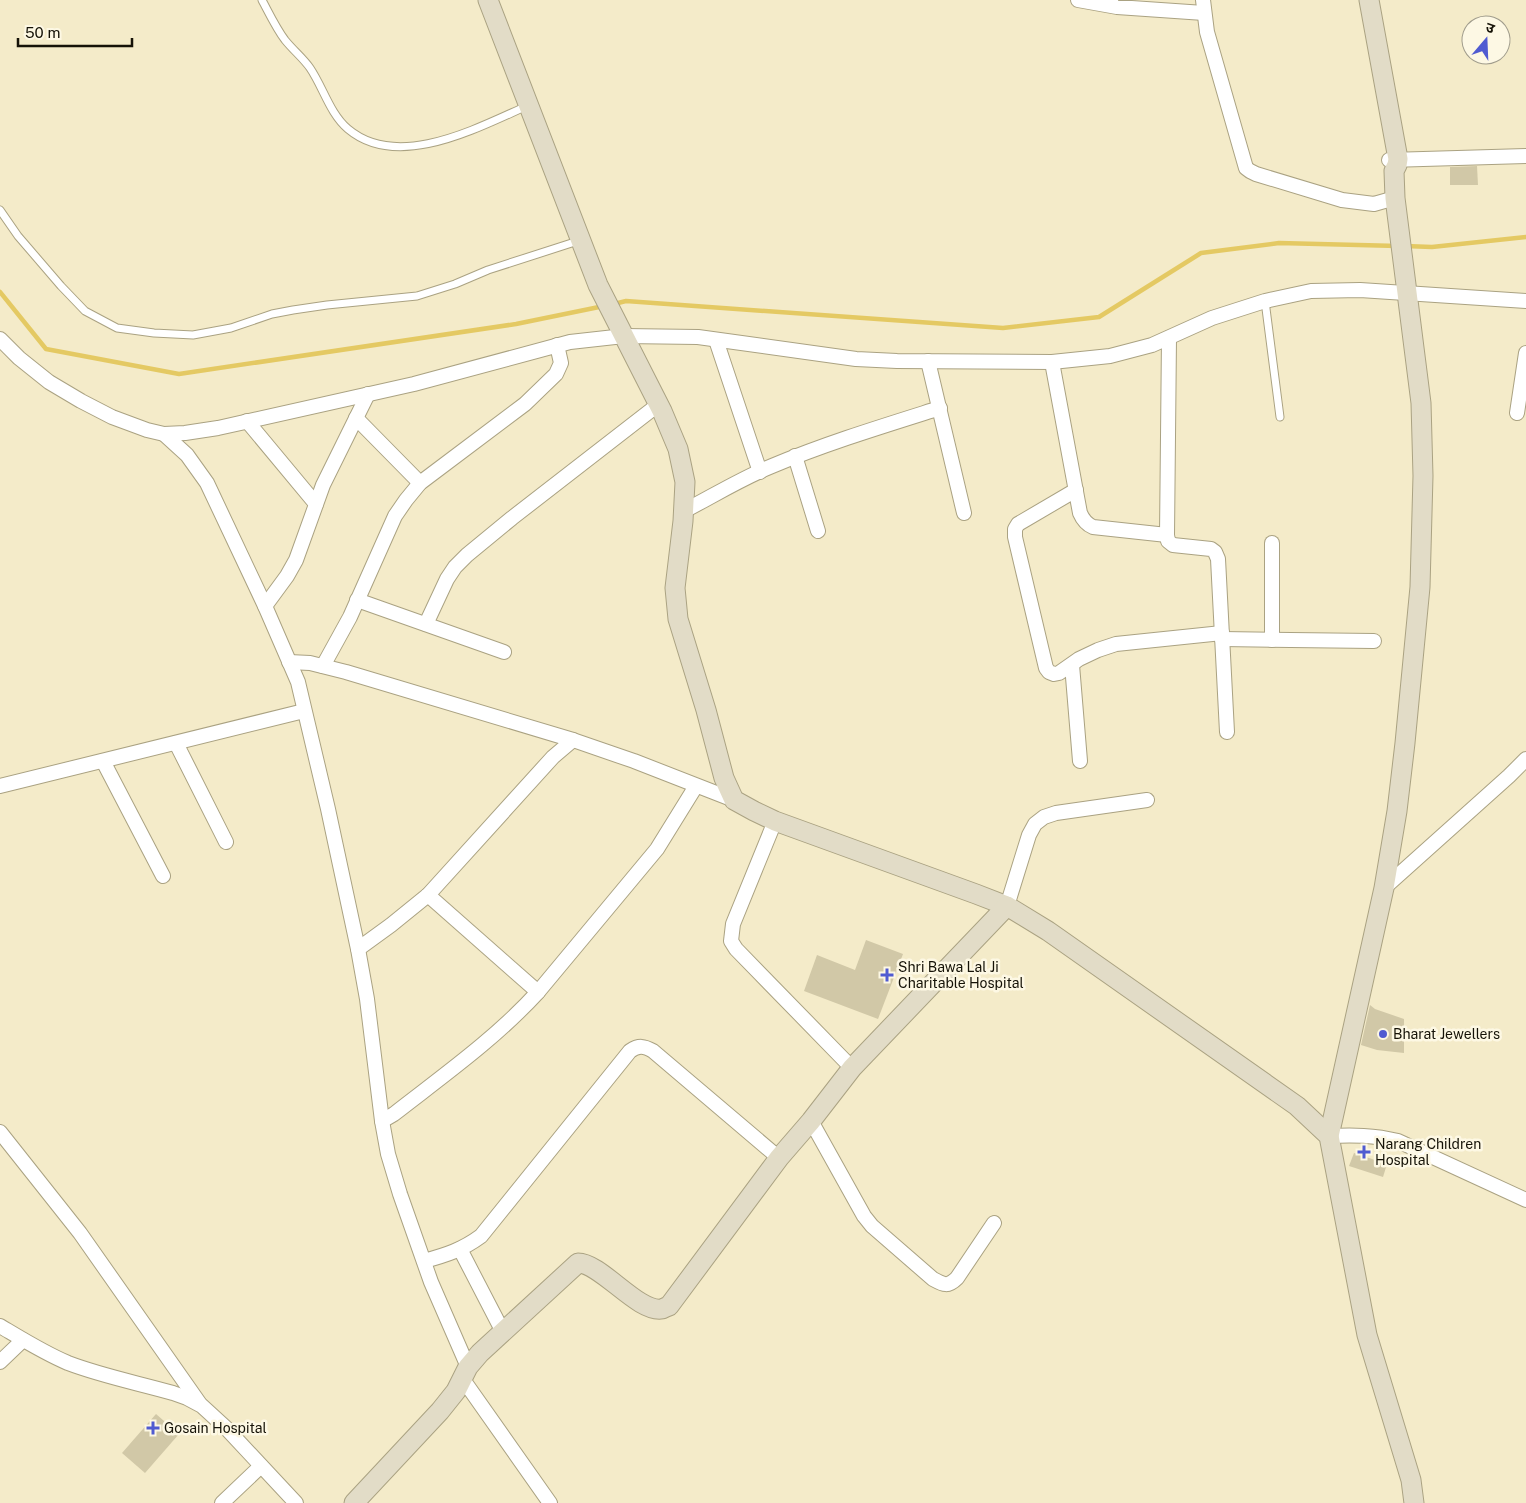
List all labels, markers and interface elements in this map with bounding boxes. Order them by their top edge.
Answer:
scale bar [18,15,131,47]
north arrow [1461,15,1511,65]
text: उ [1484,19,1497,37]
text: 50 m [25,24,60,41]
place label: Shri Bawa Lal Ji Charitable Hospital [898,959,1024,991]
marker: Shri Bawa Lal Ji Charitable Hospital [880,968,894,982]
place label: Bharat Jewellers [1393,1026,1500,1042]
marker: Bharat Jewellers [1377,1028,1389,1040]
place label: Narang Children Hospital [1375,1136,1481,1168]
marker: Narang Children Hospital [1357,1145,1371,1159]
place label: Gosain Hospital [164,1420,267,1436]
marker: Gosain Hospital [146,1421,160,1435]

